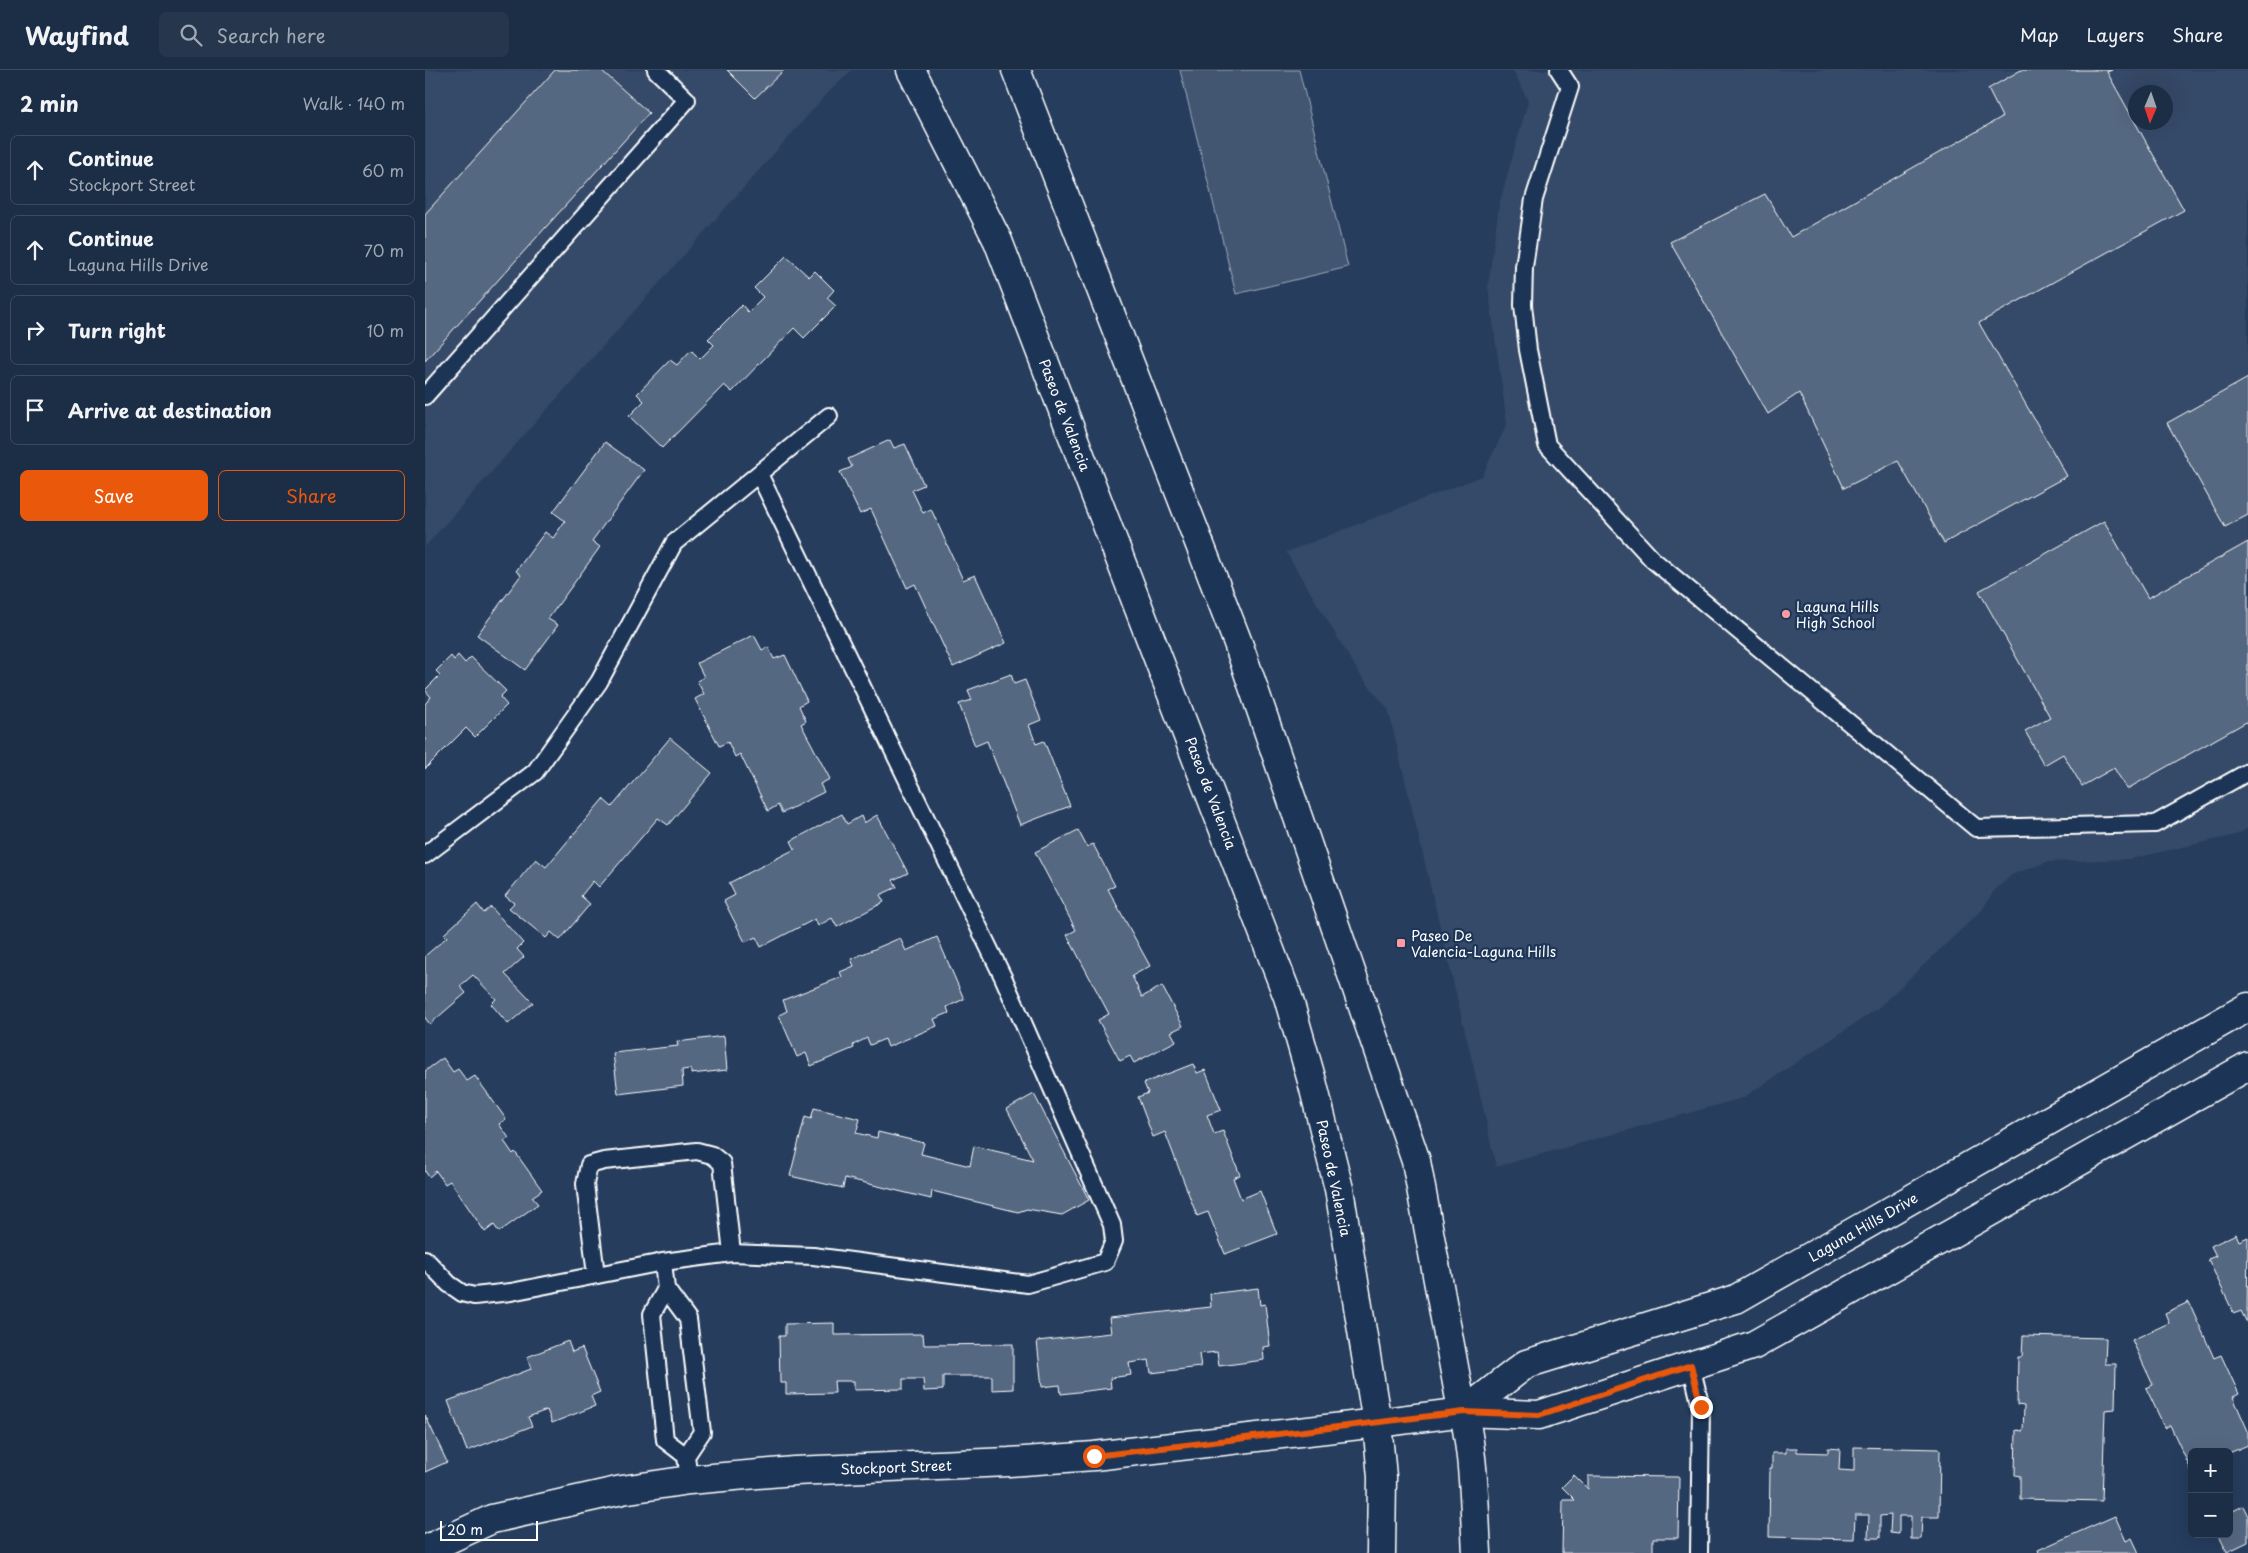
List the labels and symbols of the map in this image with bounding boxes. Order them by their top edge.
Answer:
north arrow [2128,85,2173,130]
street label: Paseo de Valencia [1034,356,1096,475]
place label: Laguna Hills High School [1796,596,1879,633]
marker: Laguna Hills High School [1780,608,1792,620]
street label: Paseo de Valencia [1180,734,1242,853]
place label: Paseo De Valencia-Laguna Hills [1411,925,1556,962]
marker: Paseo De Valencia-Laguna Hills [1395,937,1407,949]
street label: Paseo de Valencia [1311,1118,1357,1239]
street label: Laguna Hills Drive [1805,1187,1921,1267]
route end [1690,1396,1713,1419]
route start [1083,1445,1106,1468]
street label: Stockport Street [840,1455,952,1479]
scale bar [440,1518,537,1541]

